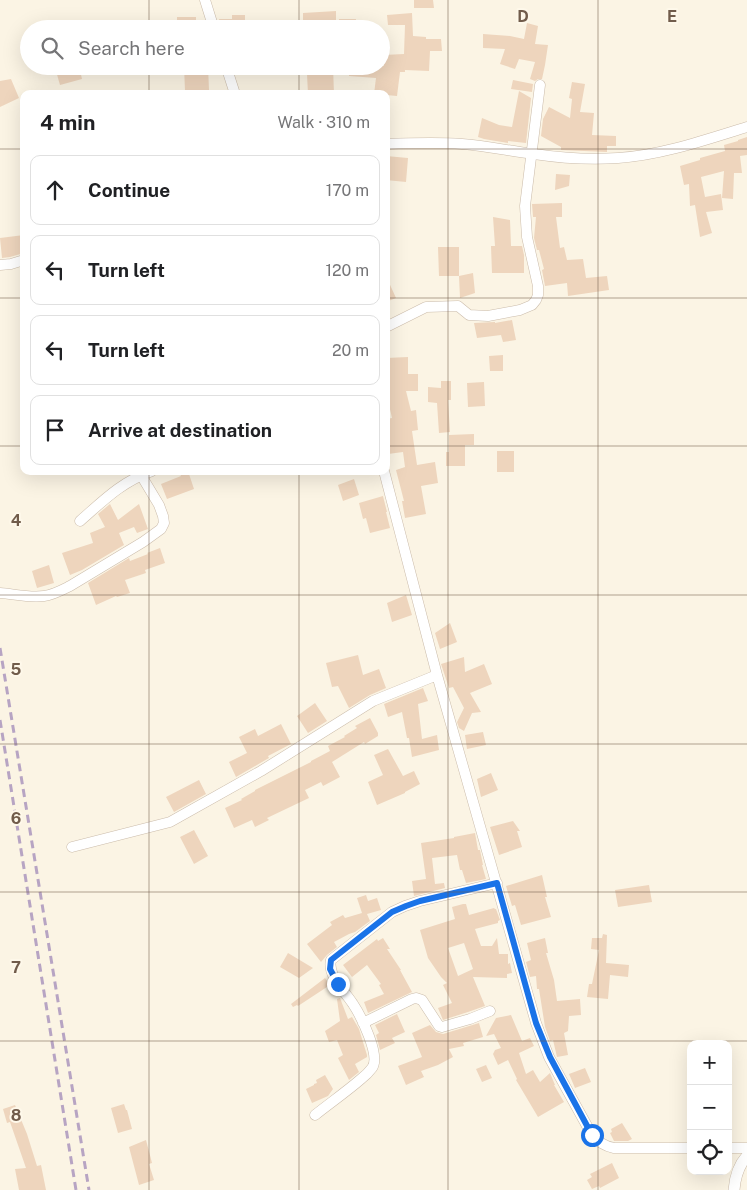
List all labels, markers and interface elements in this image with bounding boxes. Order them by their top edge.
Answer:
text: D [517,7,529,26]
text: E [667,7,677,26]
search box [20,20,390,75]
icon: search [38,34,66,62]
text: Search here [78,37,185,59]
text: 4 min [40,110,95,135]
text: Walk · 310 m [277,113,370,132]
icon: ahead [41,176,69,204]
text: Continue [88,179,170,201]
text: 170 m [326,181,369,200]
icon: left [41,256,69,284]
text: Turn left [88,259,165,281]
text: 120 m [325,261,369,280]
icon: left [41,336,69,364]
text: Turn left [88,339,165,361]
text: 20 m [332,341,369,360]
icon: arrive [41,416,69,444]
text: Arrive at destination [88,419,272,441]
text: 4 [11,511,22,530]
text: 5 [11,660,22,679]
text: 6 [11,809,21,828]
text: 7 [11,958,21,977]
route end [327,973,350,996]
map controls [687,1040,732,1175]
button: + [687,1040,732,1085]
button: − [687,1085,732,1130]
text: 8 [11,1106,22,1125]
route start [581,1124,604,1147]
button: locate [687,1130,732,1175]

